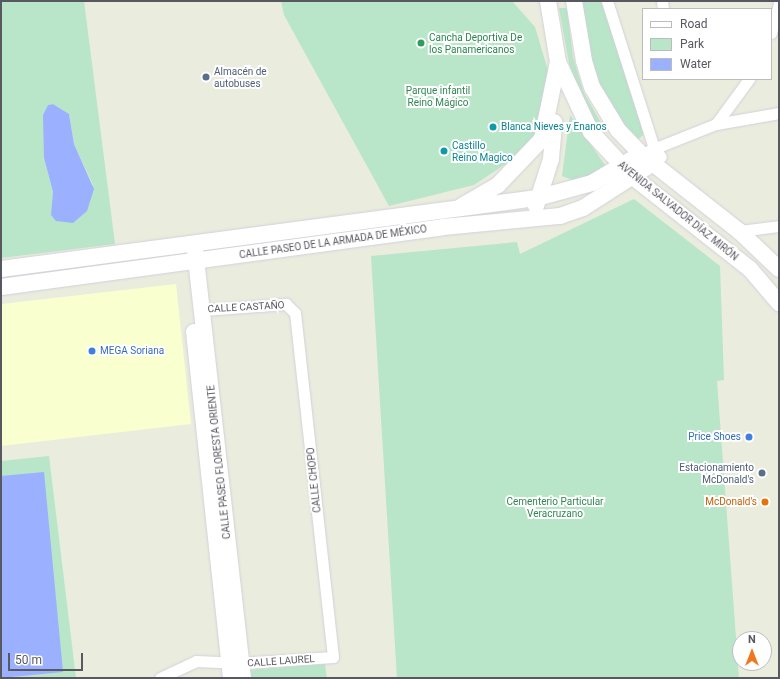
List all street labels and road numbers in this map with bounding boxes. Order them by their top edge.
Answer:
street label: AVENIDA SALVADOR DÍAZ MIRÓN [616,159,740,263]
street label: CALLE PASEO DE LA ARMADA DE MÉXICO [238,223,428,261]
street label: CALLE CASTAÑO [207,299,285,315]
street label: CALLE PASEO FLORESTA ORIENTE [205,384,233,540]
street label: CALLE CHOPO [305,447,323,513]
street label: CALLE LAUREL [247,653,315,669]

